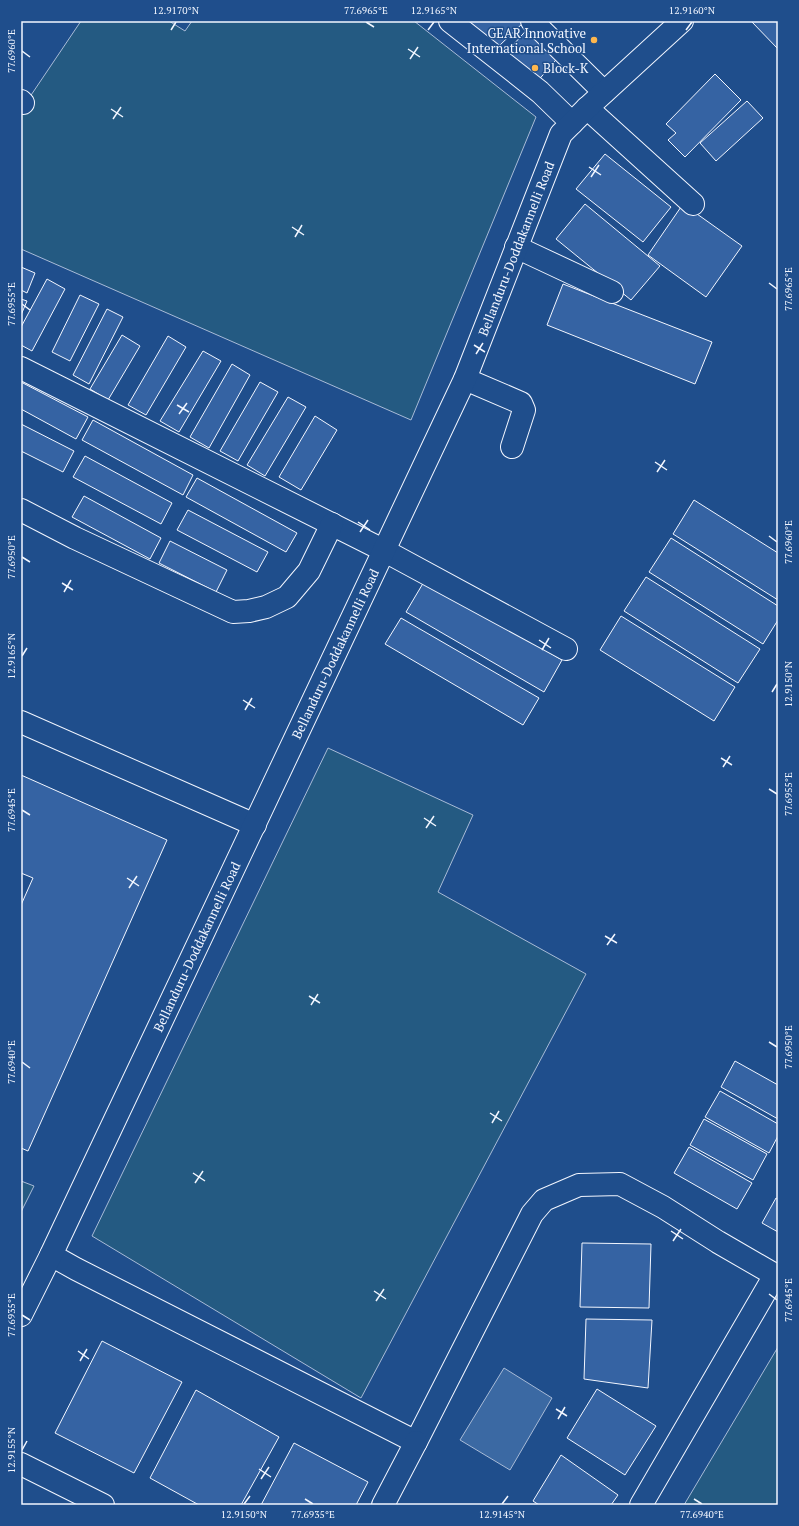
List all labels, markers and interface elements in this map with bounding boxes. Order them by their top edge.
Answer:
text: 12.9170°N [153,4,200,17]
text: 77.6965°E [344,4,388,17]
text: 12.9165°N [411,4,458,17]
text: 12.9160°N [669,4,716,17]
place label: GEAR Innovative International School [467,24,586,57]
text: 77.6960°E [5,29,18,73]
marker: GEAR Innovative International School [589,35,599,45]
place label: Block-K [543,59,589,77]
marker: Block-K [530,63,540,73]
street label: Bellanduru-Doddakannelli Road [474,159,558,339]
text: 77.6965°E [782,267,795,311]
text: 77.6955°E [5,282,18,326]
text: 77.6960°E [782,520,795,564]
text: 77.6950°E [5,535,18,579]
street label: Bellanduru-Doddakannelli Road [287,566,383,742]
text: 12.9165°N [5,632,18,679]
text: 12.9150°N [782,660,795,707]
text: 77.6955°E [782,772,795,816]
text: 77.6945°E [5,788,18,832]
street label: Bellanduru-Doddakannelli Road [149,859,245,1035]
text: 77.6950°E [782,1025,795,1069]
text: 77.6940°E [5,1040,18,1084]
text: 77.6945°E [782,1278,795,1322]
text: 77.6935°E [5,1293,18,1337]
text: 12.9155°N [5,1426,18,1473]
text: 12.9150°N [221,1508,268,1521]
text: 77.6935°E [291,1508,335,1521]
text: 12.9145°N [479,1508,526,1521]
text: 77.6940°E [680,1508,724,1521]

